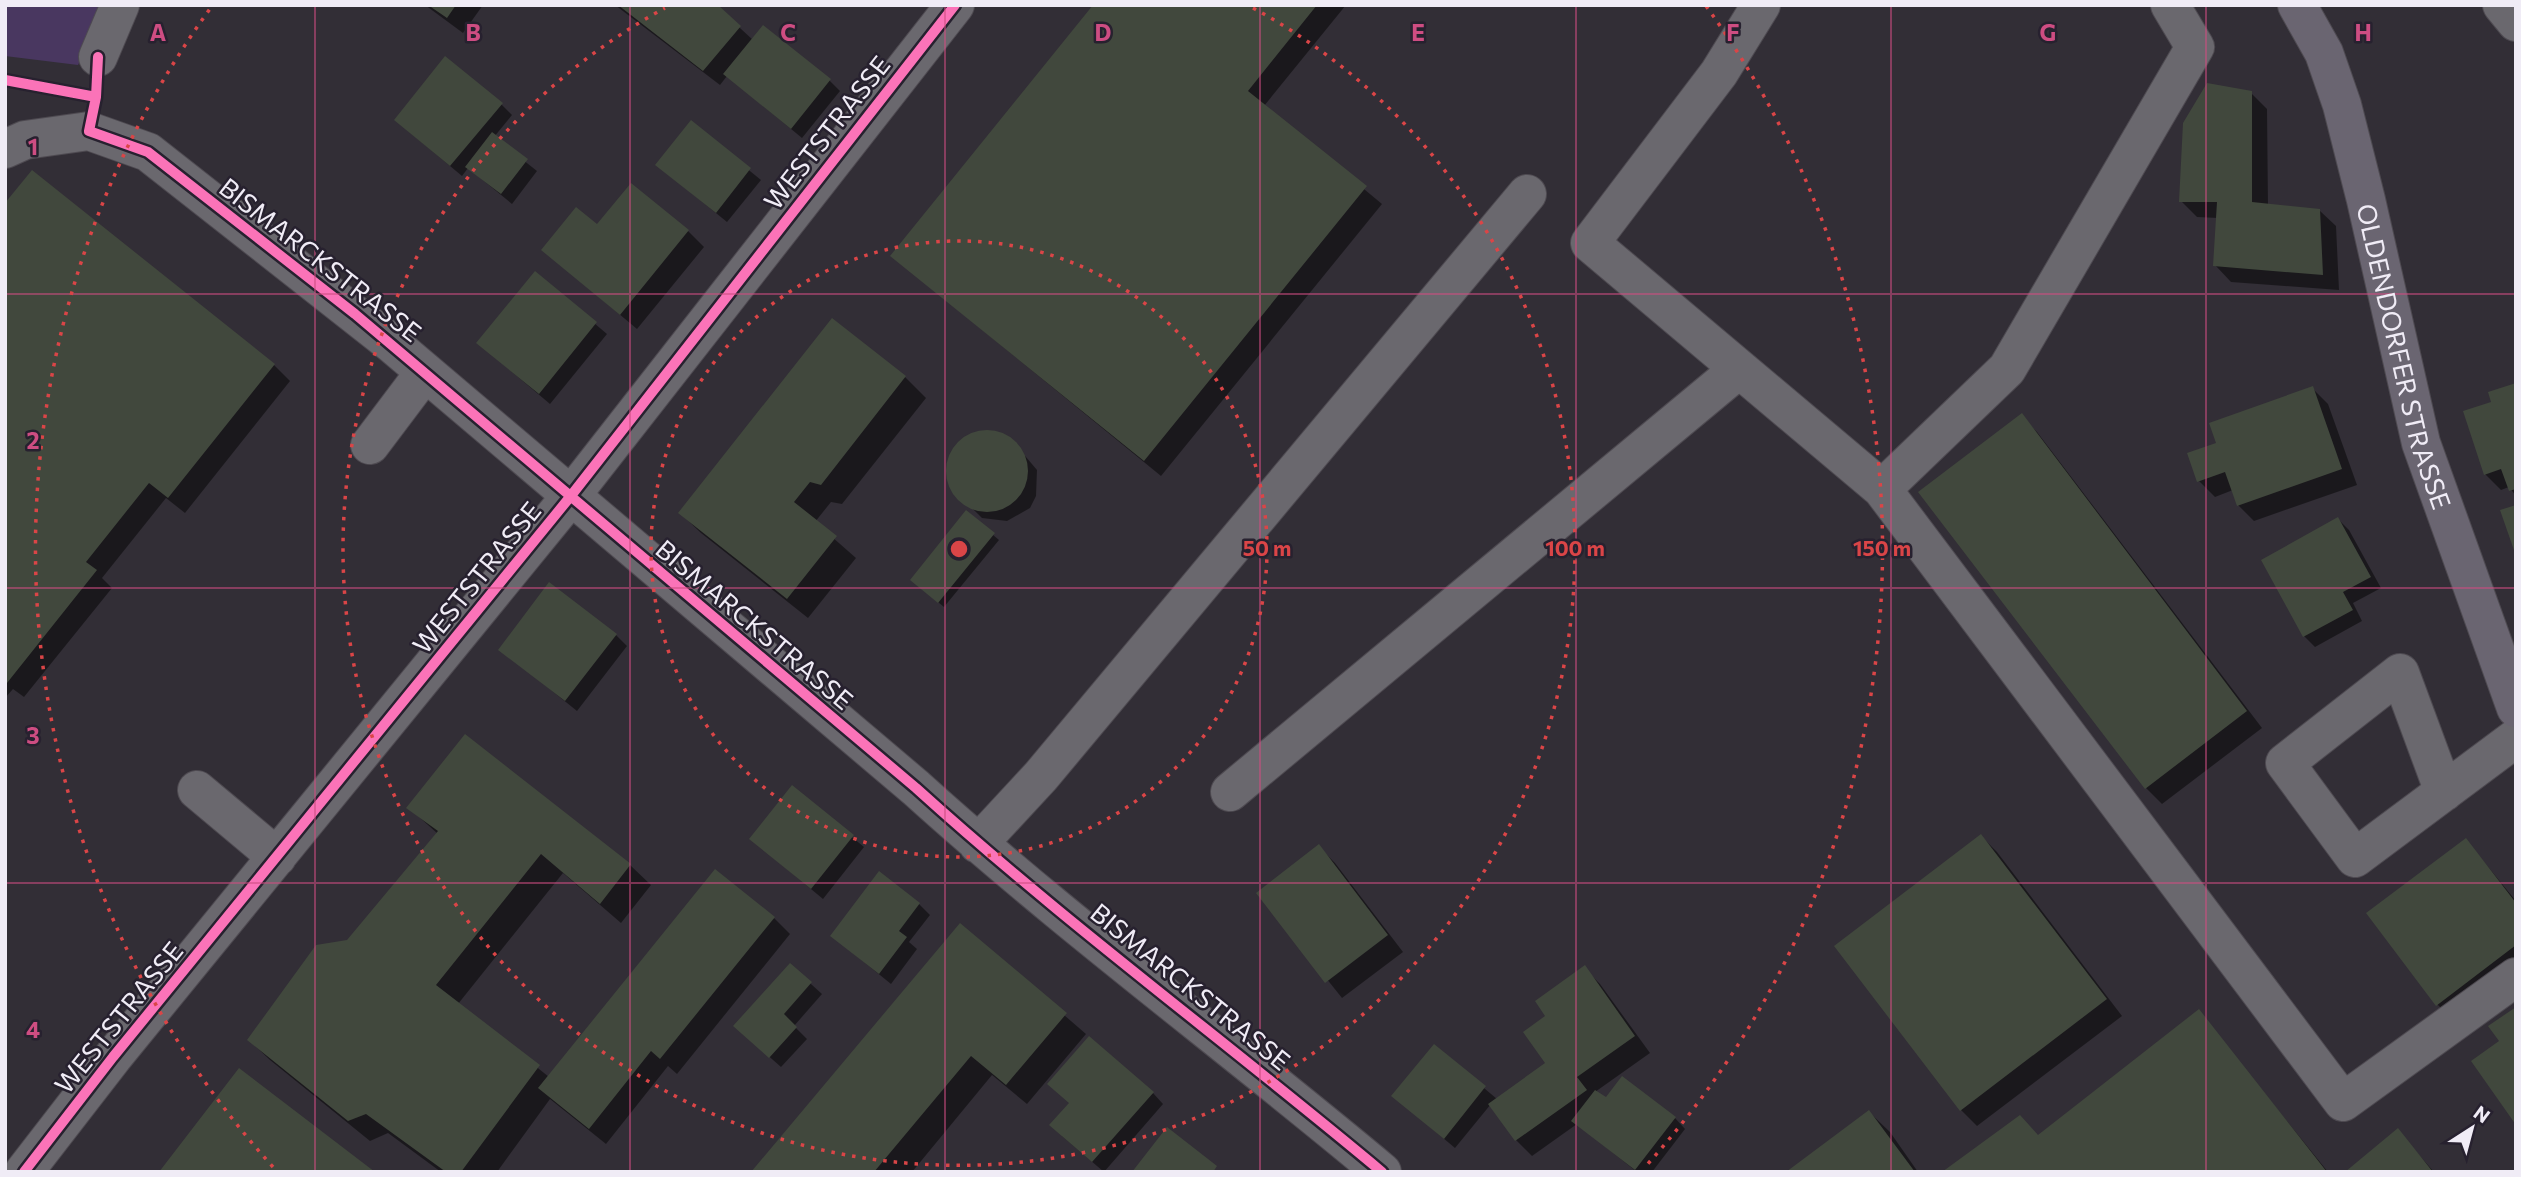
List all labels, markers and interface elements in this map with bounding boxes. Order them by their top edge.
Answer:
text: A [150,18,167,46]
text: B [465,18,481,46]
text: C [780,18,796,46]
text: D [1095,18,1112,46]
text: E [1411,18,1425,46]
text: F [1726,18,1740,46]
text: G [2040,18,2056,46]
text: H [2354,18,2372,46]
street label: WESTSTRASSE [756,49,896,215]
text: 1 [28,132,38,160]
street label: BISMARCKSTRASSE [214,171,428,347]
street label: OLDENDORFER STRASSE [2352,200,2459,513]
text: 2 [26,426,40,454]
street label: WESTSTRASSE [405,495,547,659]
street label: BISMARCKSTRASSE [650,533,860,715]
text: 50 m [1243,535,1291,560]
text: 100 m [1545,535,1605,560]
text: 150 m [1853,535,1911,560]
centre of rings [947,537,971,561]
text: 3 [26,721,40,749]
street label: BISMARCKSTRASSE [1085,896,1297,1076]
street label: WESTSTRASSE [47,935,189,1099]
text: 4 [26,1015,40,1043]
north arrow [2437,1093,2507,1163]
text: N [2470,1100,2495,1127]

